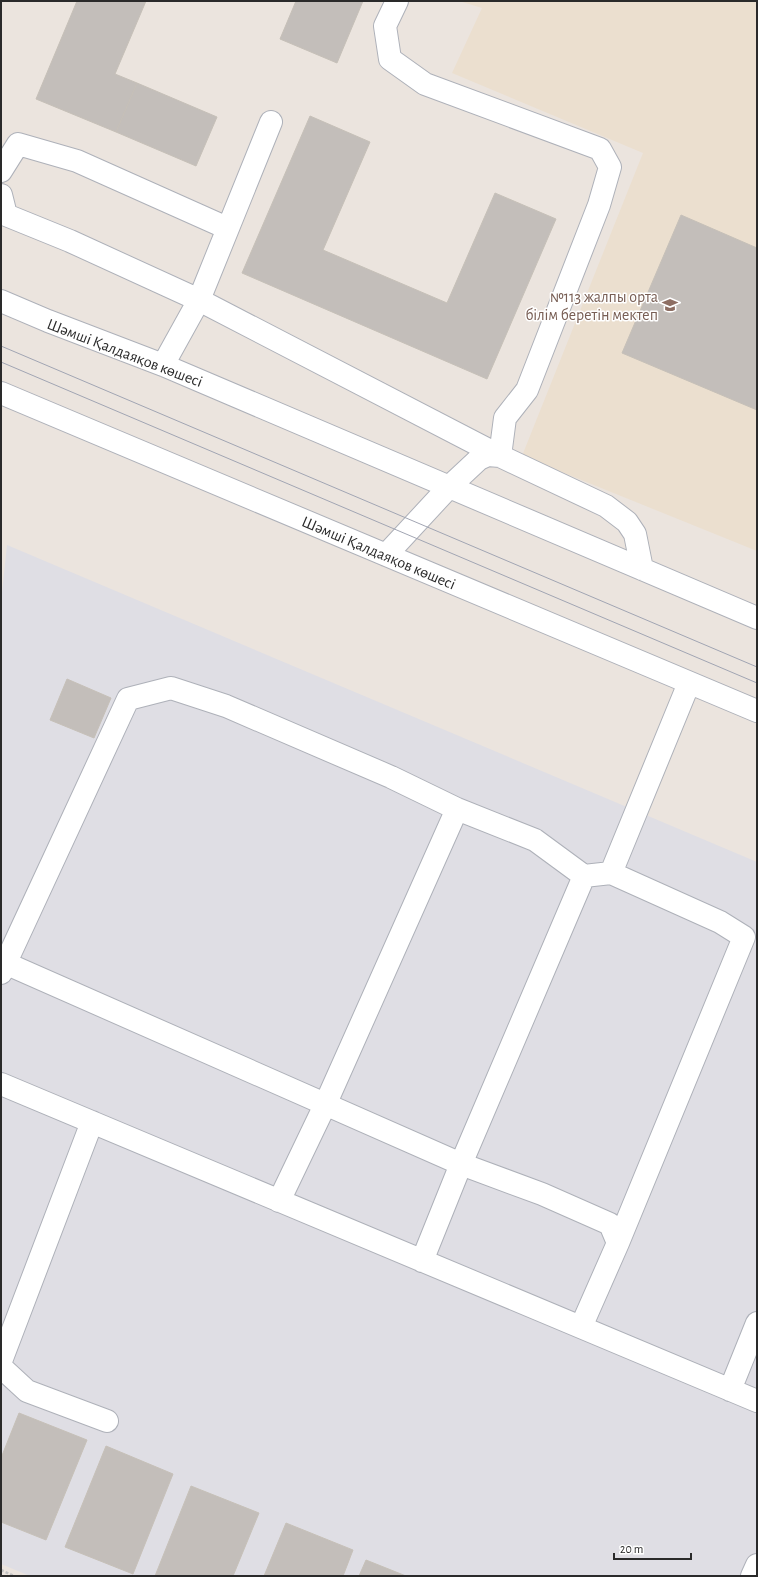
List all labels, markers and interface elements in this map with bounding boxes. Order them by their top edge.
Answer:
place label: №113 жалпы орта білім беретін мектеп [525,289,658,323]
school or university icon: №113 жалпы орта білім беретін мектеп [661,296,679,314]
street label: Шәмші Қалдаяқов көшесі [45,316,205,390]
street label: Шәмші Қалдаяқов көшесі [299,513,458,593]
scale bar [614,1535,691,1561]
text: 20 m [620,1543,643,1555]

